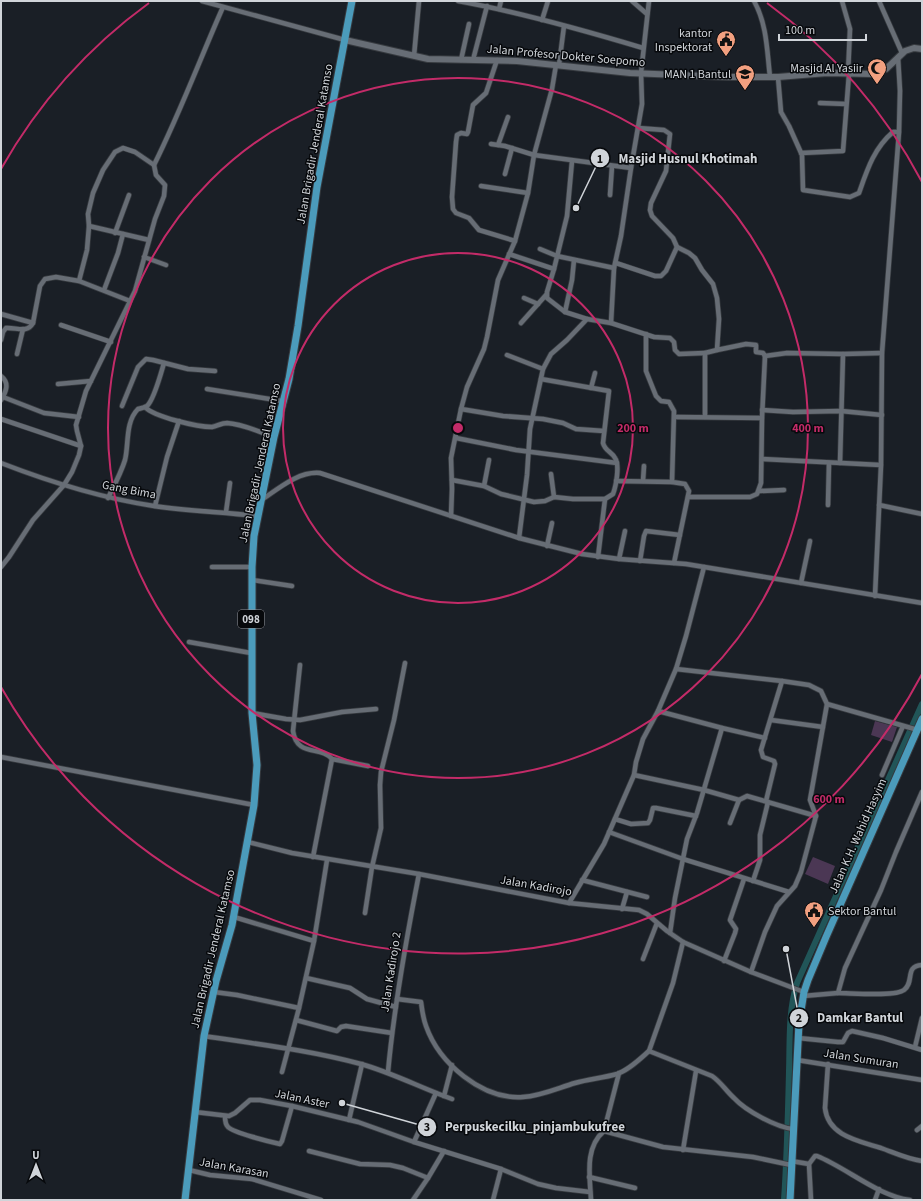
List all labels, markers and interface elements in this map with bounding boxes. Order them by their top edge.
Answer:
scale bar [779,16,866,42]
text: 100 m [785,22,815,39]
place label: kantor Inspektorat [655,25,713,56]
public building icon: kantor Inspektorat [715,29,737,57]
street label: Jalan Profesor Dokter Soepomo [486,41,646,71]
mosque icon: Masjid Al Yasiir [866,57,888,85]
place label: Masjid Al Yasiir [790,60,864,77]
street label: Jalan Brigadir Jenderal Katamso [293,62,337,226]
school or university icon: MAN 1 Bantul [734,63,756,91]
place label: MAN 1 Bantul [664,66,731,83]
callout: Masjid Husnul Khotimah [590,146,766,171]
text: Masjid Husnul Khotimah [618,150,758,168]
text: 1 [597,151,603,168]
street label: Jalan Brigadir Jenderal Katamso [235,382,285,544]
text: 200 m [617,420,649,437]
text: 400 m [792,420,824,437]
centre of rings [451,421,465,435]
street label: Gang Bima [101,476,157,504]
road number: 098 [238,610,264,628]
street label: Jalan K.H. Wahid Hasyim [825,776,891,896]
text: 600 m [813,791,845,808]
street label: Jalan Brigadir Jenderal Katamso [186,868,240,1030]
street label: Jalan Kadirojo [499,871,573,901]
public building icon: Sektor Bantul [803,900,825,928]
place label: Sektor Bantul [828,903,896,920]
street label: Jalan Kadirojo 2 [376,931,406,1013]
callout: Damkar Bantul [789,1005,912,1030]
text: Damkar Bantul [817,1009,903,1027]
text: 2 [796,1010,802,1027]
street label: Jalan Sumuran [822,1045,900,1073]
street label: Jalan Aster [273,1085,332,1113]
callout: Perpuskecilku_pinjambukufree [417,1114,633,1139]
text: Perpuskecilku_pinjambukufree [445,1118,625,1136]
text: 3 [424,1119,430,1136]
north arrow [16,1145,56,1185]
text: U [32,1148,40,1163]
street label: Jalan Karasan [198,1154,270,1182]

